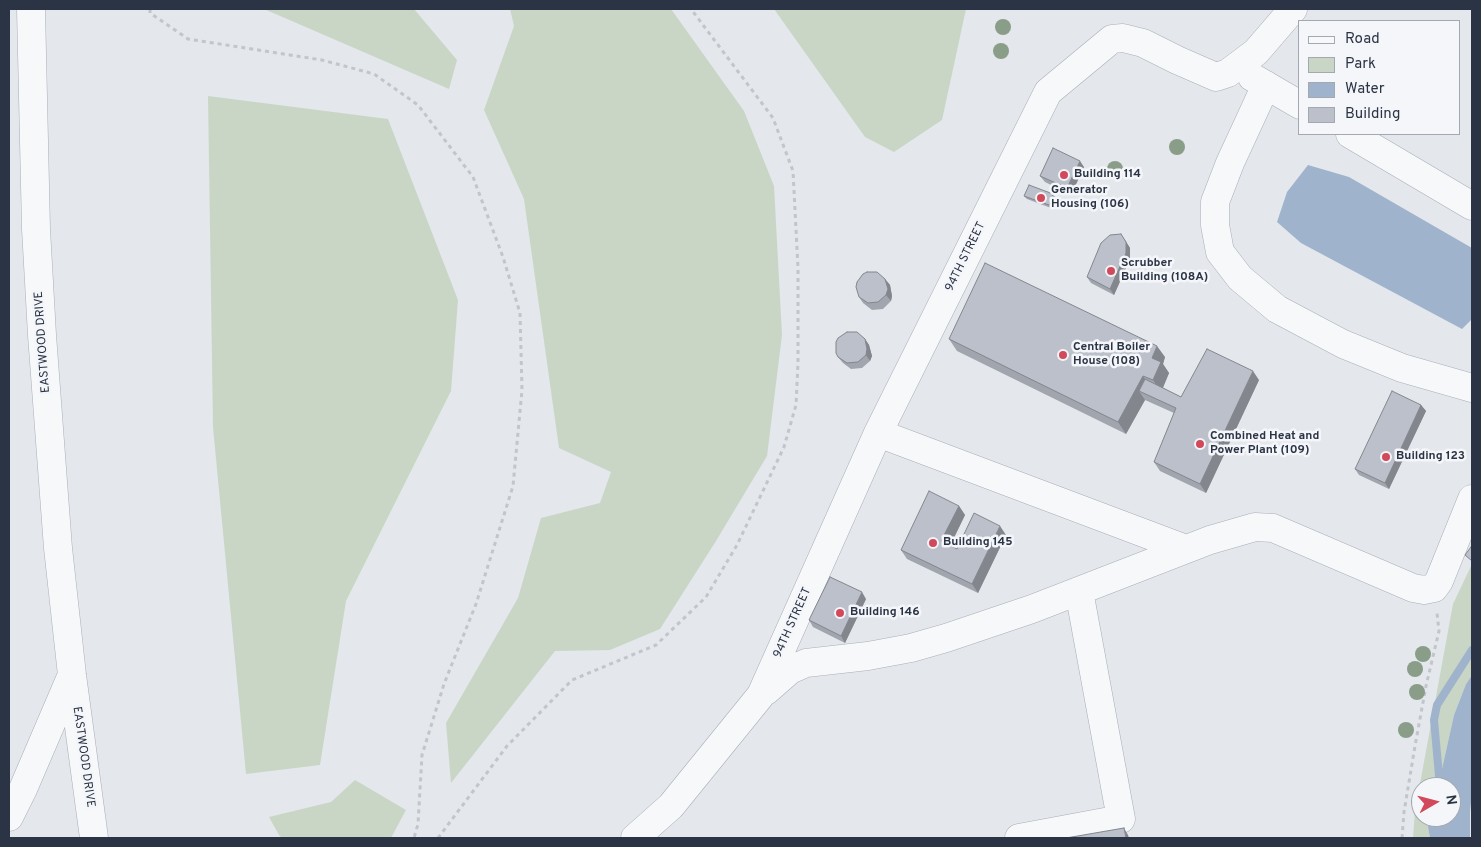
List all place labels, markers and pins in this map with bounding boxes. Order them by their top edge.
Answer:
place label: Building 114 [1074,168,1141,182]
marker: Building 114 [1058,169,1070,181]
place label: Generator Housing (106) [1051,184,1129,212]
marker: Generator Housing (106) [1035,192,1047,204]
place label: Scrubber Building (108A) [1121,257,1208,285]
marker: Scrubber Building (108A) [1105,265,1117,277]
place label: Central Boiler House (108) [1073,341,1150,369]
marker: Central Boiler House (108) [1057,349,1069,361]
place label: Combined Heat and Power Plant (109) [1210,430,1319,458]
marker: Combined Heat and Power Plant (109) [1194,438,1206,450]
place label: Building 123 [1396,450,1465,464]
marker: Building 123 [1380,451,1392,463]
place label: Building 145 [943,536,1013,550]
marker: Building 145 [927,537,939,549]
place label: Building 146 [850,606,920,620]
marker: Building 146 [834,607,846,619]

